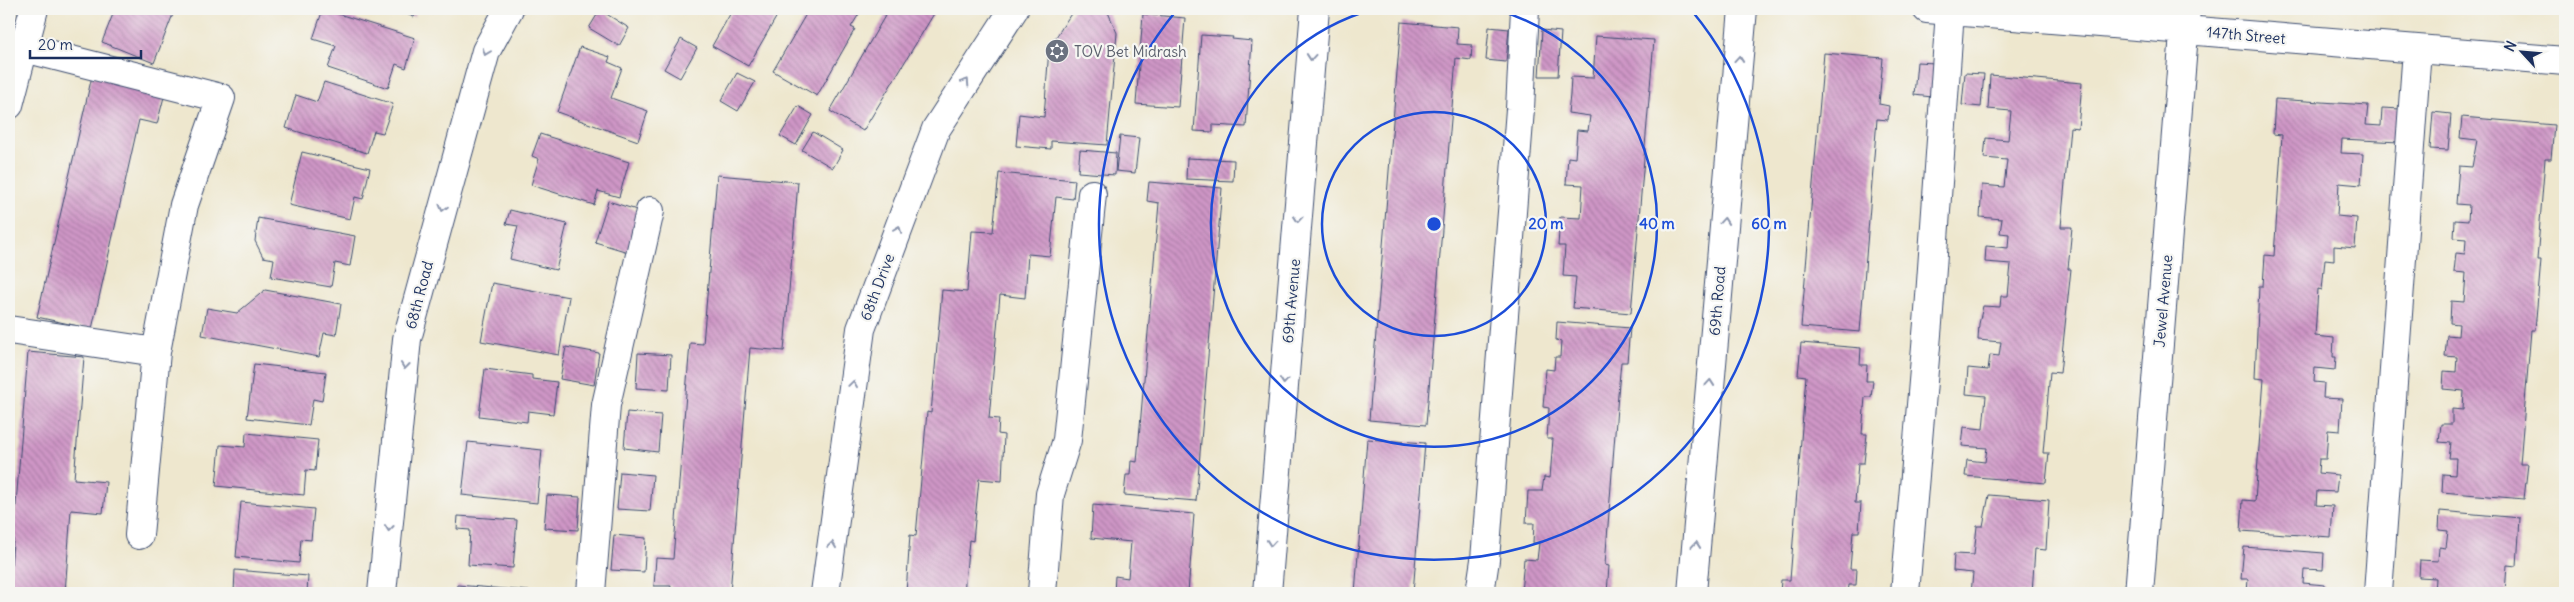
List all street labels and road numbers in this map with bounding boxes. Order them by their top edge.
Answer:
street label: 147th Street [2206,22,2286,48]
street label: 68th Drive [856,251,898,323]
street label: Jewel Avenue [2149,254,2177,348]
street label: 69th Avenue [1278,258,1304,344]
street label: 68th Road [401,259,437,331]
street label: 69th Road [1704,265,1730,337]

